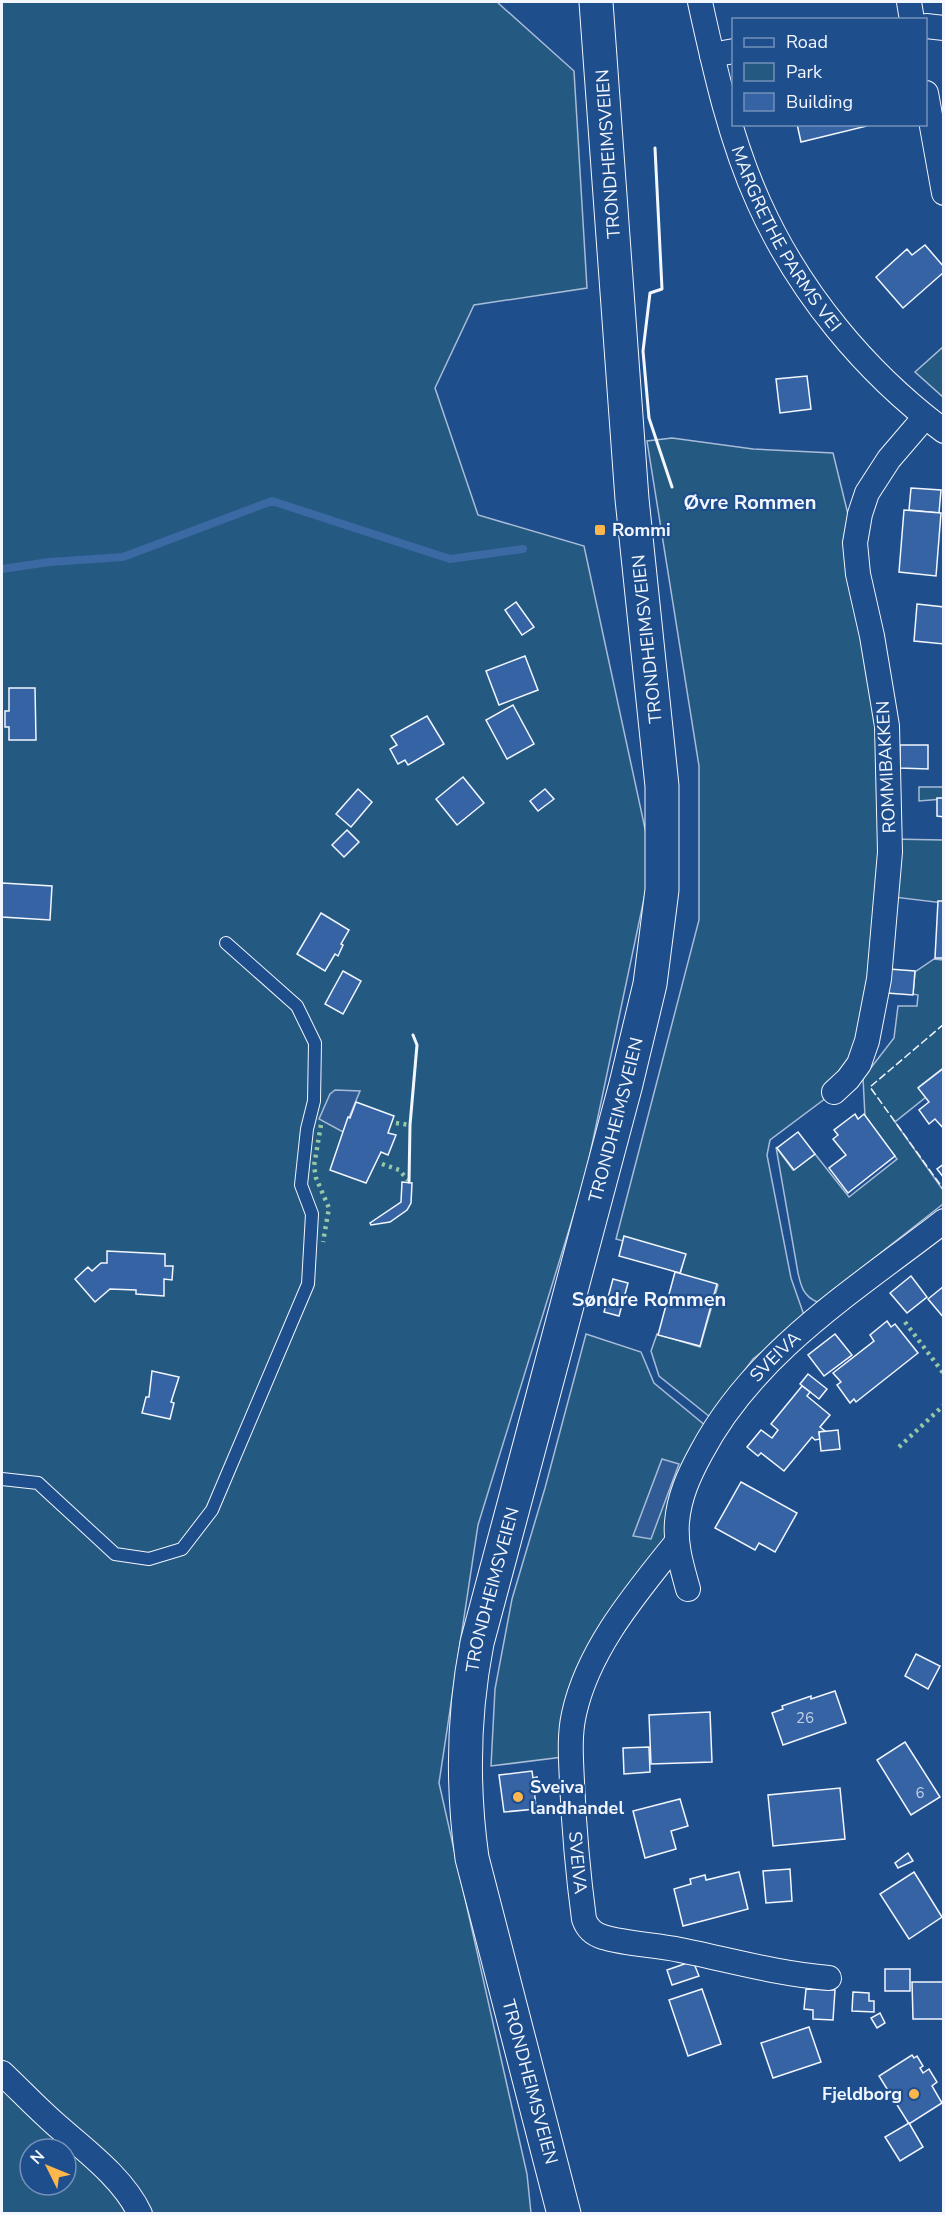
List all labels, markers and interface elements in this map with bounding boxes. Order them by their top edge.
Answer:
legend [732,18,927,126]
text: Road [786,30,828,54]
text: Park [786,60,823,84]
street label: TRONDHEIMSVEIEN [590,69,626,239]
text: Building [786,90,853,114]
street label: MARGRETHE PARMS VEI [726,143,847,337]
district label: Øvre Rommen [684,489,816,516]
place label: Rommi [612,518,671,542]
marker: Rommi [593,523,607,537]
street label: TRONDHEIMSVEIEN [626,553,668,725]
street label: ROMMIBAKKEN [871,700,901,834]
street label: TRONDHEIMSVEIEN [583,1035,649,1205]
district label: Søndre Rommen [572,1286,726,1313]
street label: SVEIVA [744,1326,806,1387]
street label: TRONDHEIMSVEIEN [460,1505,525,1674]
house number: 26 [796,1708,814,1728]
place label: Sveiva landhandel [530,1775,624,1820]
house number: 6 [915,1783,925,1803]
marker: Sveiva landhandel [511,1790,525,1804]
street label: SVEIVA [563,1830,593,1895]
street label: TRONDHEIMSVEIEN [496,1997,564,2167]
place label: Fjeldborg [822,2082,902,2106]
marker: Fjeldborg [907,2087,921,2101]
north arrow [18,2137,78,2197]
text: N [26,2146,50,2169]

